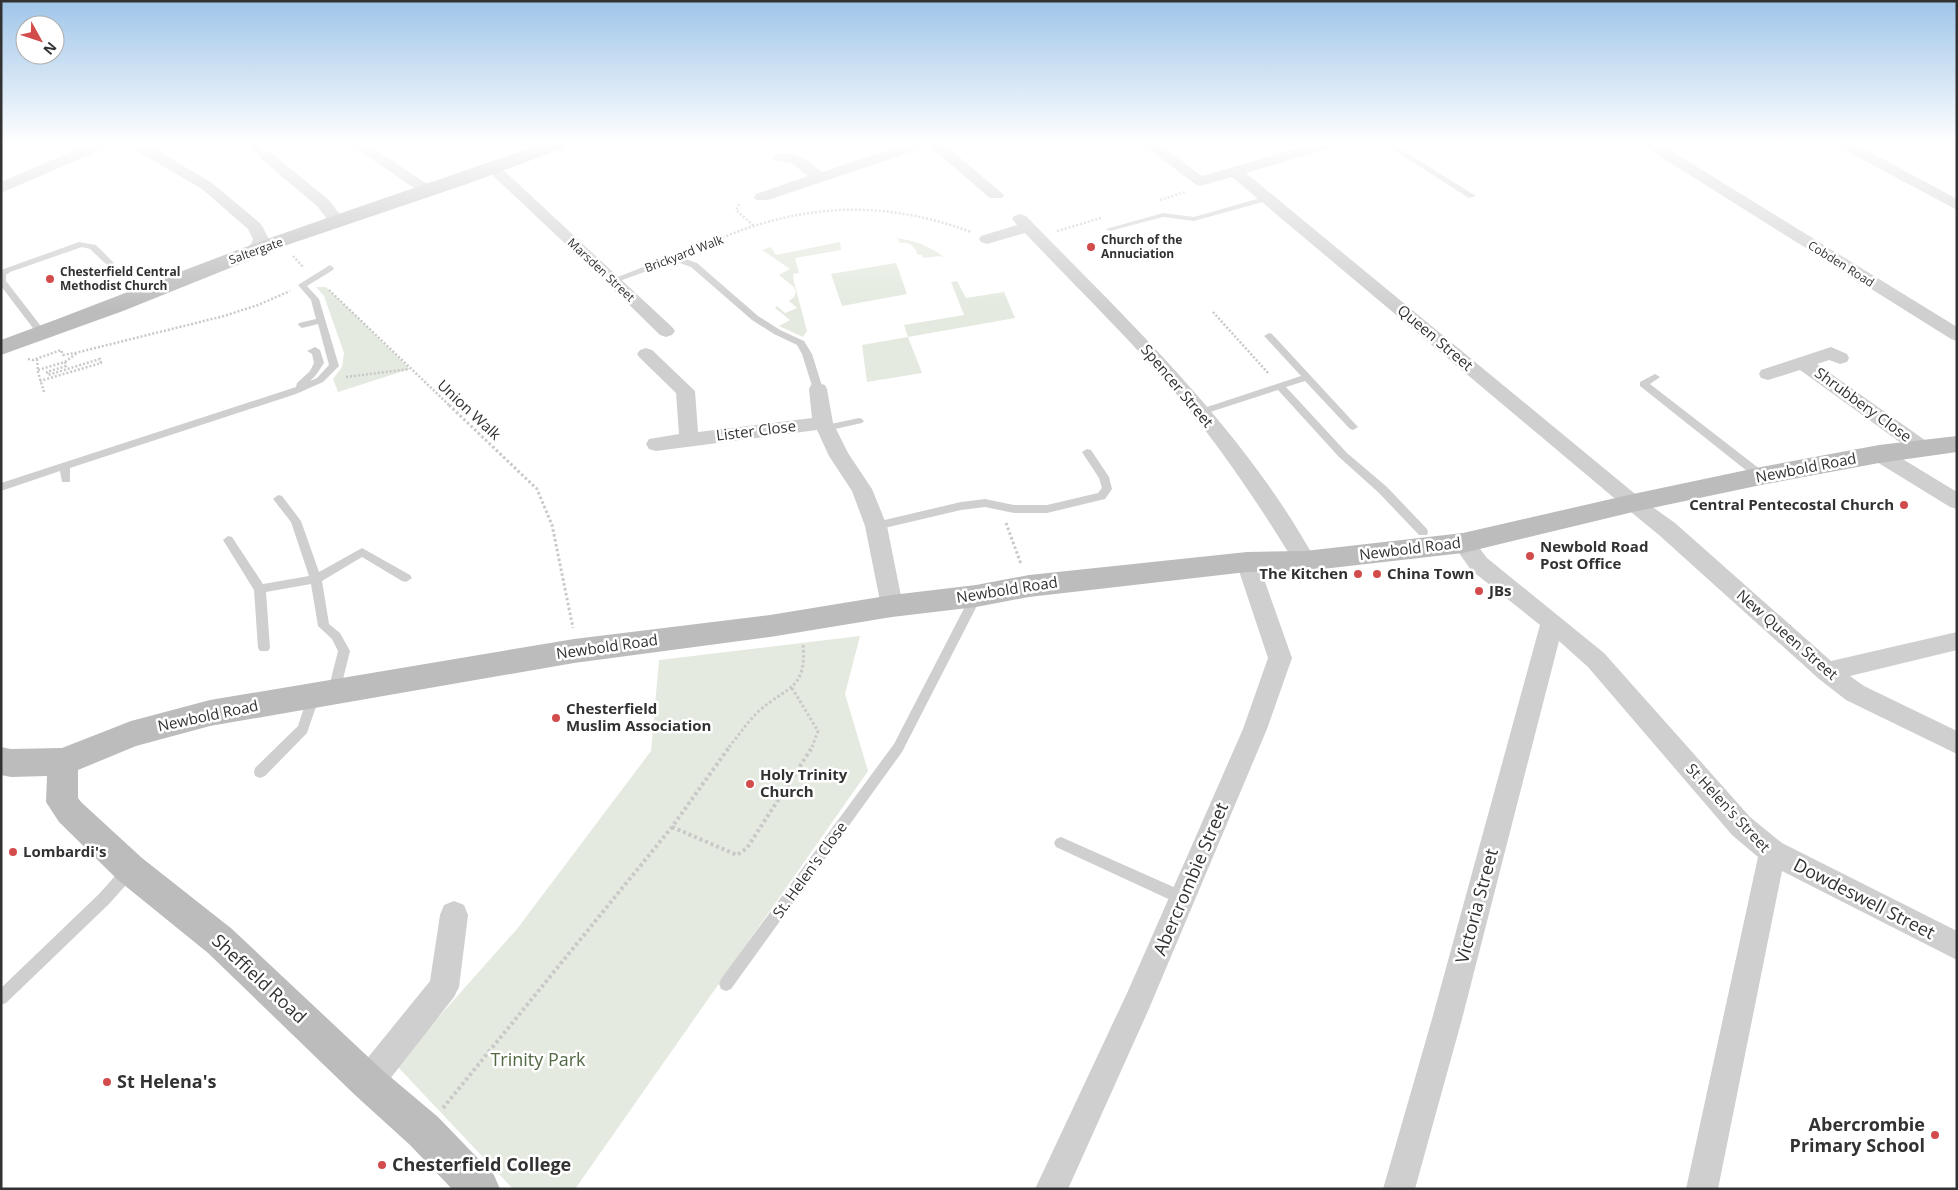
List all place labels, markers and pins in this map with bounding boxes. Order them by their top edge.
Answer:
place label: Church of the Annuciation [1101,231,1182,262]
marker: Church of the Annuciation [1085,241,1097,253]
place label: Chesterfield Central Methodist Church [60,263,180,294]
marker: Chesterfield Central Methodist Church [44,273,56,285]
place label: Central Pentecostal Church [1689,494,1894,514]
marker: Central Pentecostal Church [1898,499,1910,511]
place label: Newbold Road Post Office [1540,536,1648,573]
marker: Newbold Road Post Office [1524,550,1536,562]
place label: The Kitchen [1259,563,1348,583]
place label: China Town [1387,563,1474,583]
marker: The Kitchen [1352,568,1364,580]
marker: China Town [1371,568,1383,580]
place label: JBs [1487,580,1512,600]
marker: JBs [1473,585,1485,597]
place label: Chesterfield Muslim Association [566,698,711,735]
marker: Chesterfield Muslim Association [550,712,562,724]
place label: Holy Trinity Church [760,764,848,801]
marker: Holy Trinity Church [744,778,756,790]
place label: Lombardi's [23,841,106,861]
marker: Lombardi's [7,846,19,858]
place label: St Helena's [117,1069,216,1093]
marker: St Helena's [101,1076,113,1088]
place label: Abercrombie Primary School [1790,1112,1925,1157]
marker: Abercrombie Primary School [1929,1129,1941,1141]
place label: Chesterfield College [392,1152,571,1176]
marker: Chesterfield College [376,1159,388,1171]

